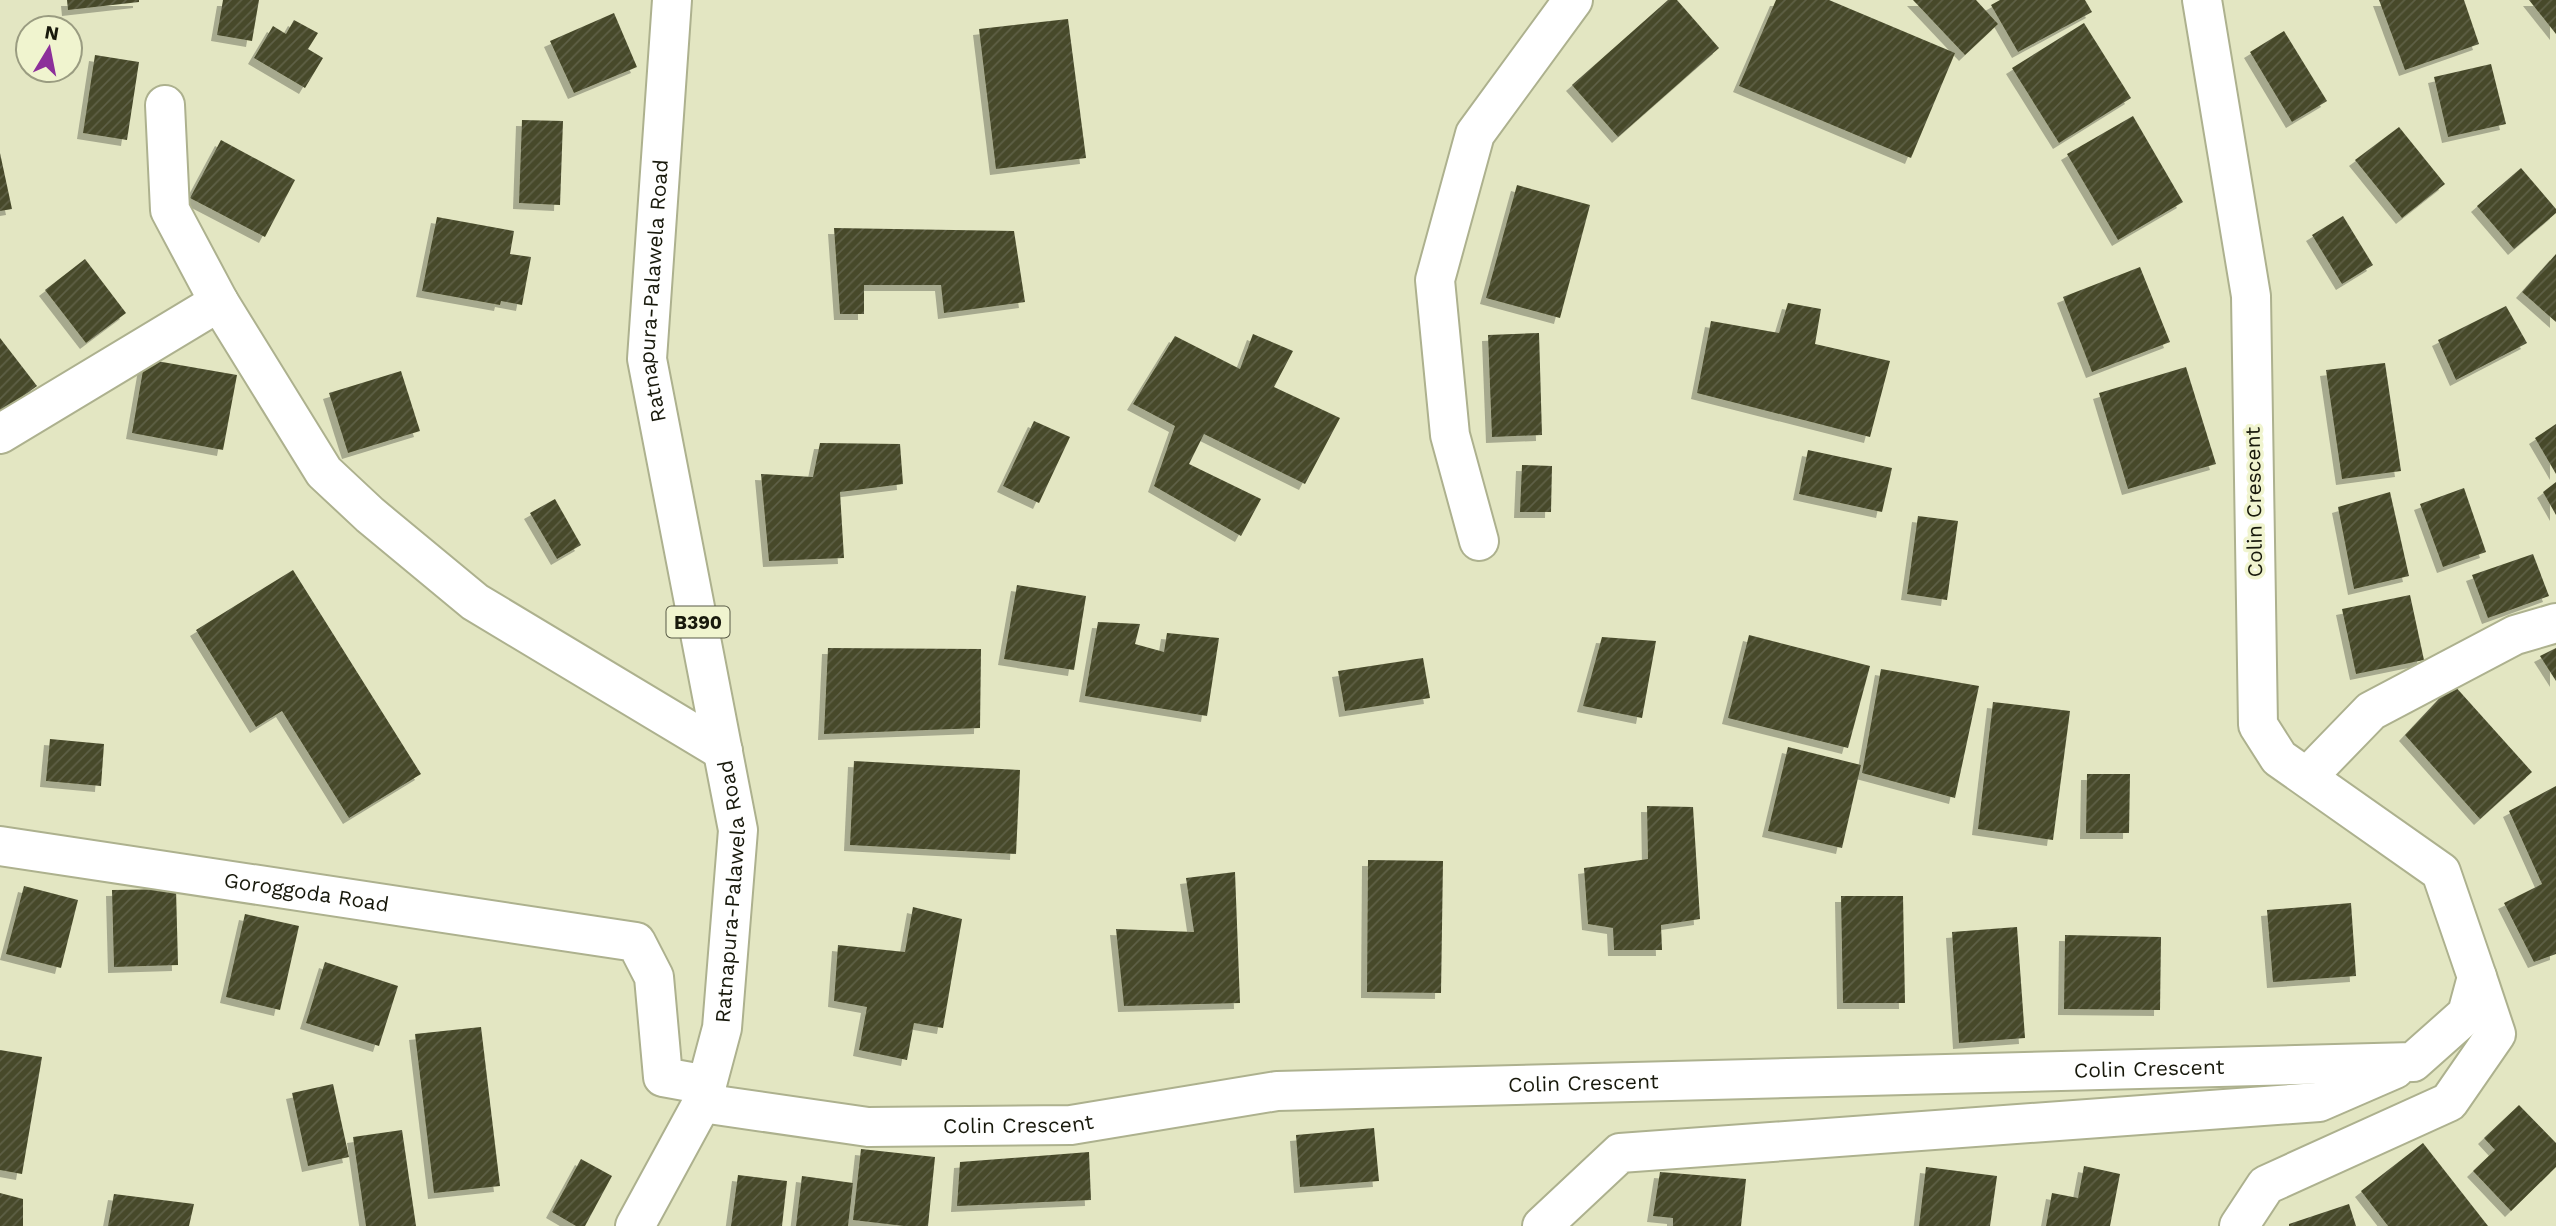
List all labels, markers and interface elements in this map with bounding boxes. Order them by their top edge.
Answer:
north arrow [14,14,84,84]
text: N [43,20,61,45]
street label: Ratnapura-Palawela Road [634,158,673,424]
street label: Colin Crescent [2240,426,2267,577]
road number: B390 [666,607,730,638]
street label: Ratnapura-Palawela Road [709,758,750,1024]
street label: Goroggoda Road [222,867,391,917]
street label: Colin Crescent [2074,1054,2225,1083]
street label: Colin Crescent [1508,1068,1659,1097]
street label: Colin Crescent [943,1108,1095,1138]

